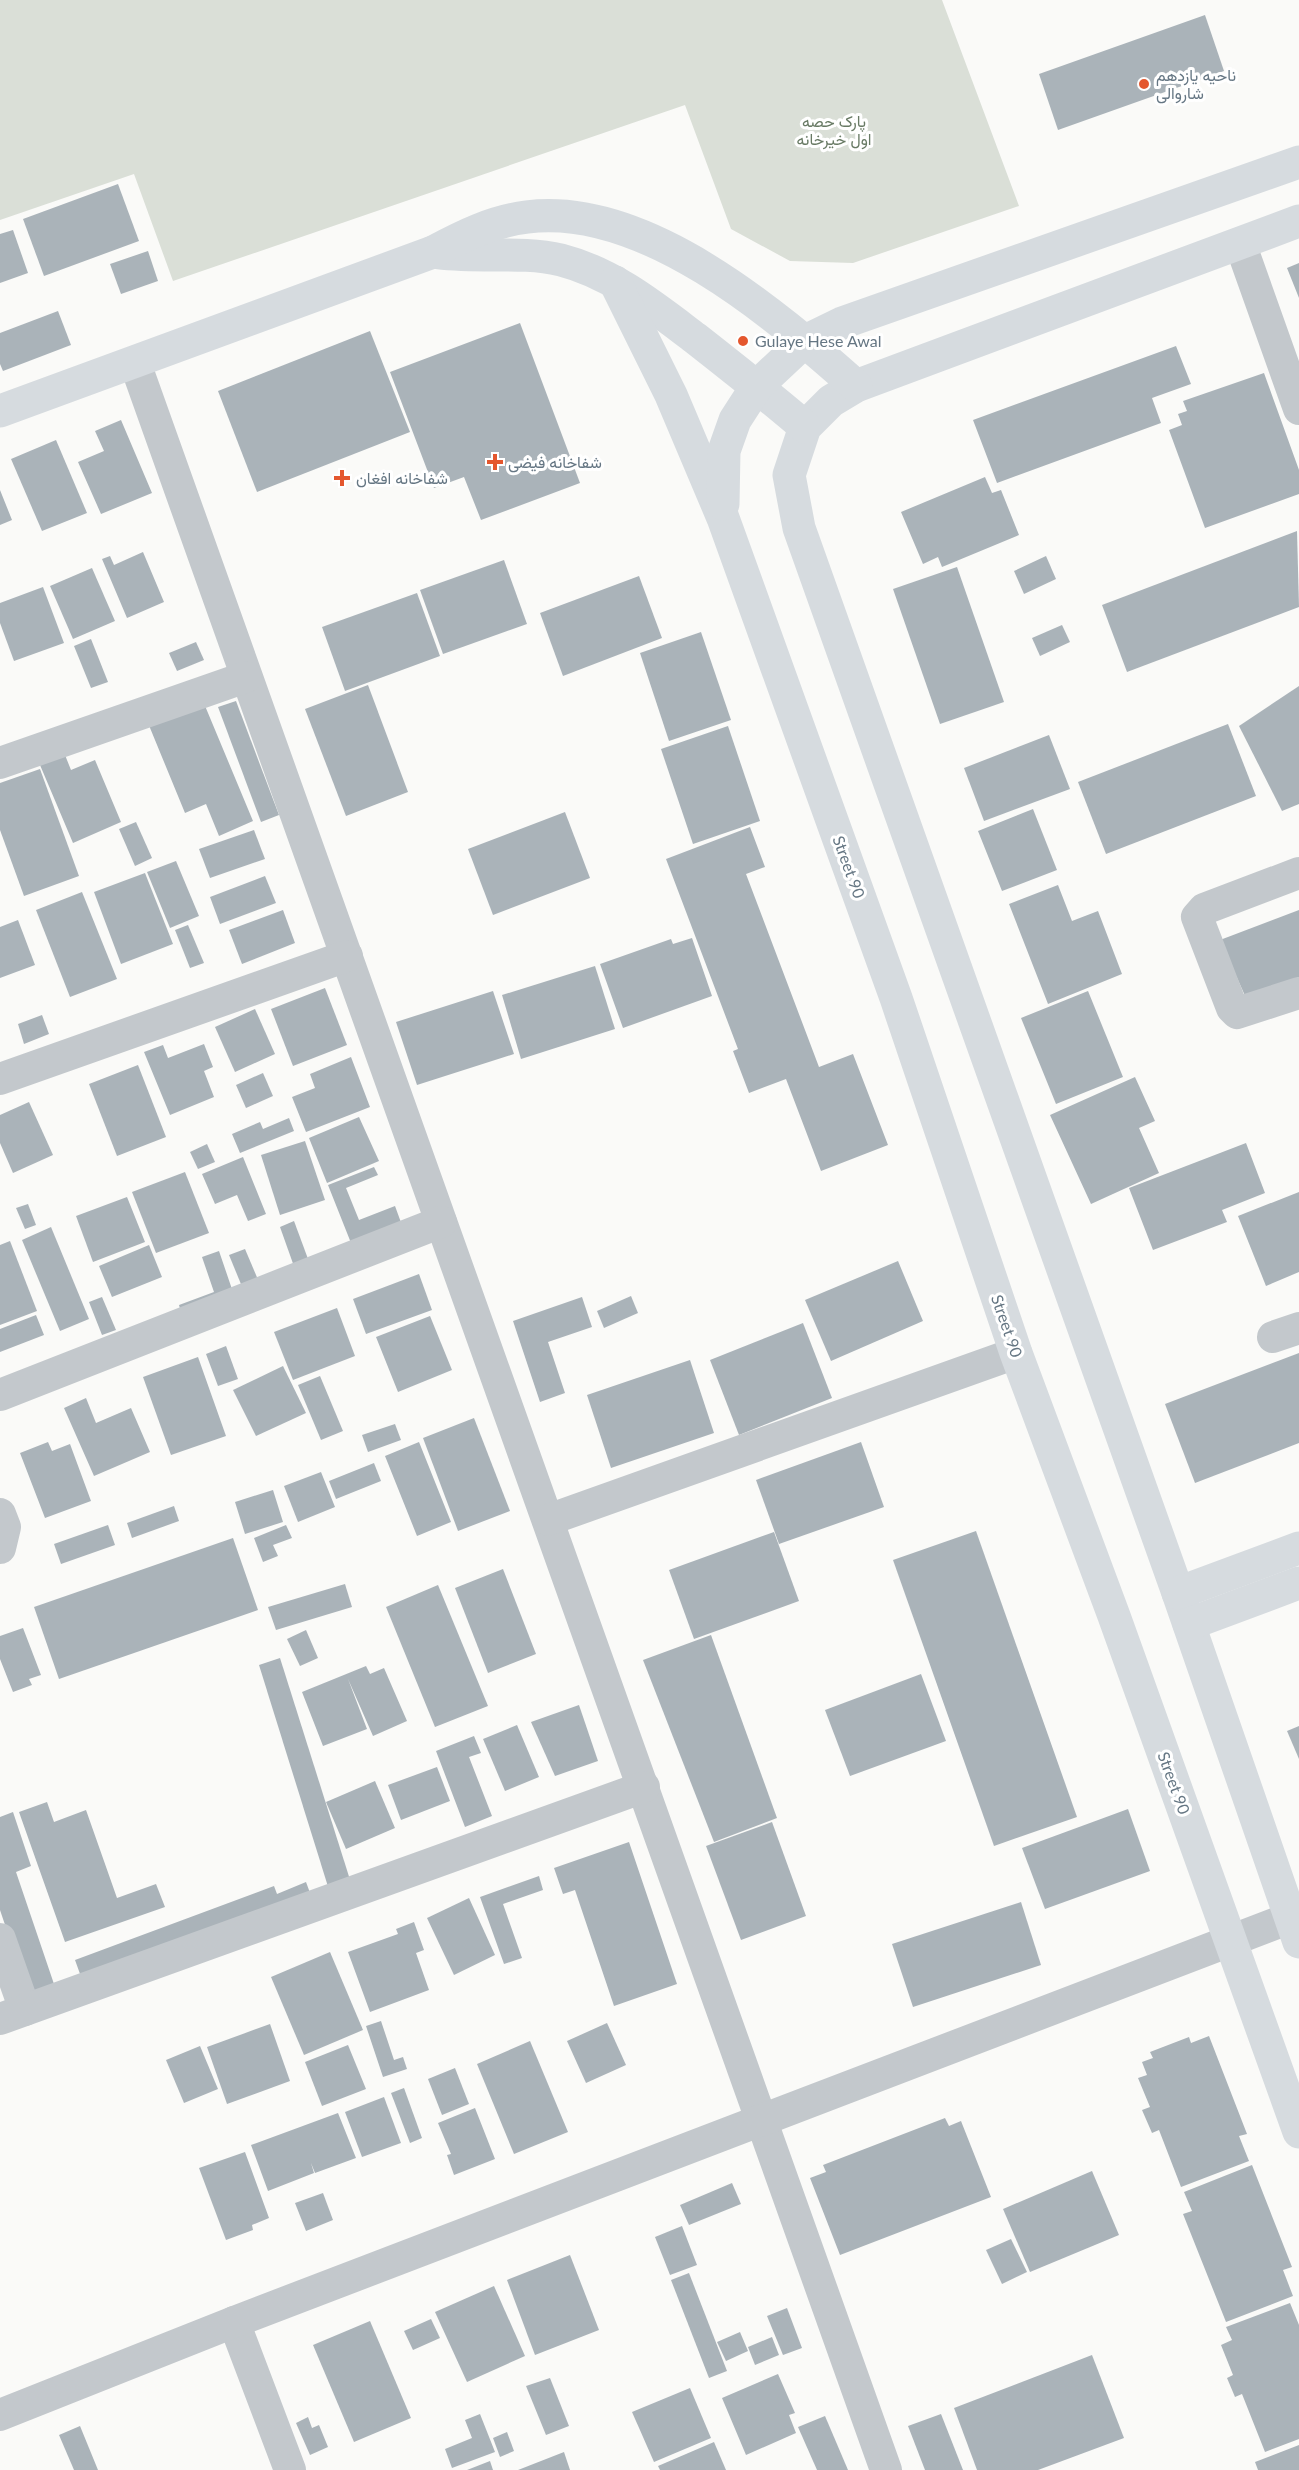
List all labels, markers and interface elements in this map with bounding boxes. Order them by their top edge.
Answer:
place label: ناحیه یازدهم شاروالی [1156,65,1236,104]
marker: ناحیه یازدهم شاروالی [1137,77,1151,91]
park label: پارک حصه اول خیرخانه [797,111,871,150]
place label: Gulaye Hese Awal [755,331,882,350]
marker: Gulaye Hese Awal [736,334,750,348]
place label: شفاخانه فیضی [508,452,602,473]
marker: شفاخانه فیضی [486,453,504,471]
place label: شفاخانه افغان [356,468,448,488]
marker: شفاخانه افغان [333,469,351,487]
street label: Street 90 [829,833,869,901]
street label: Street 90 [988,1292,1027,1360]
street label: Street 90 [1154,1749,1194,1817]

